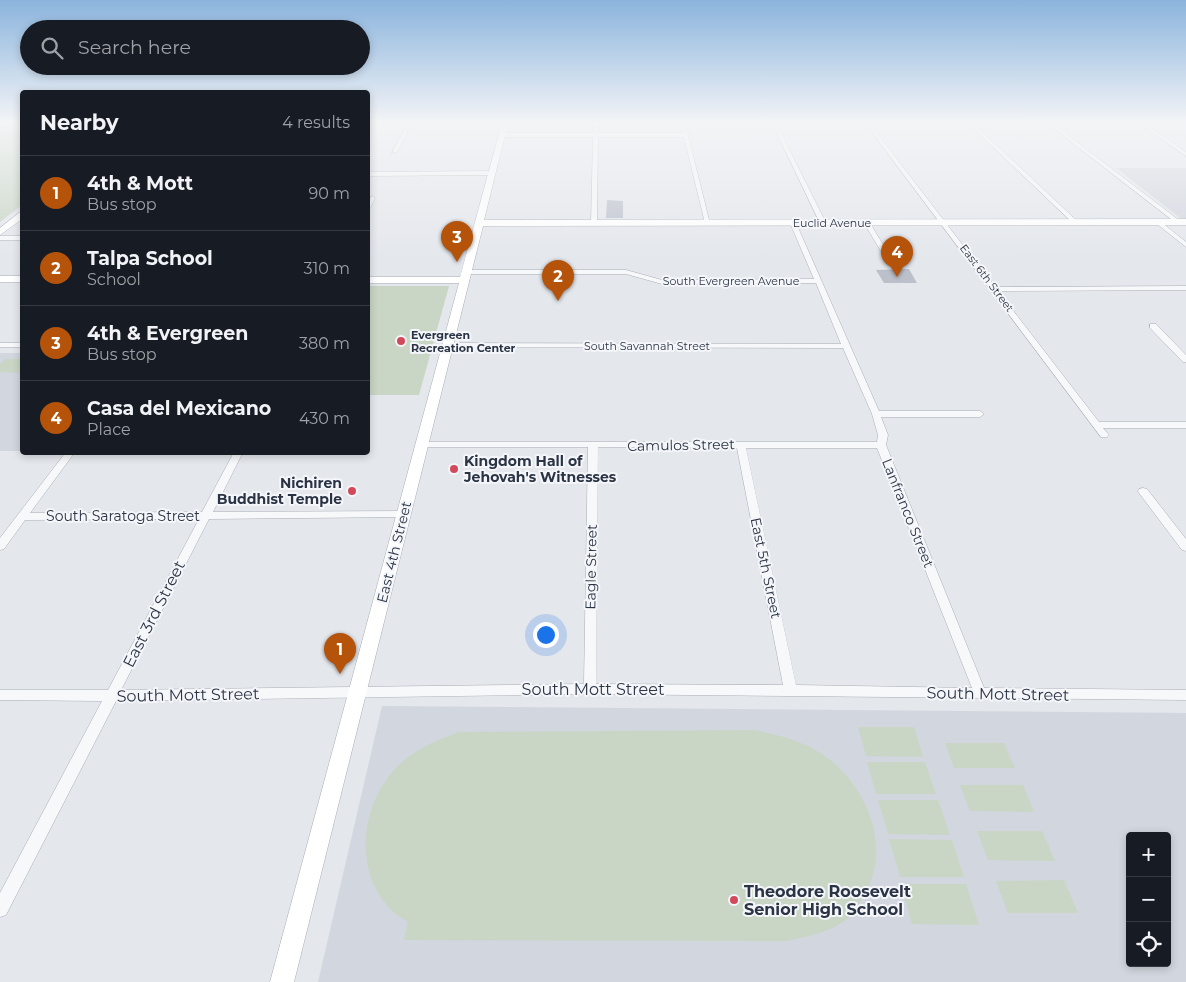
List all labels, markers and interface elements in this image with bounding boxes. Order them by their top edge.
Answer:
search box [20,20,370,75]
icon: search [38,34,66,62]
text: Search here [78,36,191,59]
text: Nearby [40,110,119,135]
text: 4 results [282,113,350,132]
text: 4th & Mott [87,172,193,195]
text: 1 [53,184,59,203]
text: 90 m [308,184,350,203]
text: Bus stop [87,195,157,214]
street label: Euclid Avenue [793,216,872,230]
pin: 3 [441,221,473,262]
pin: 4 [881,236,913,277]
street label: East 6th Street [957,241,1017,315]
text: Talpa School [87,247,213,270]
text: 2 [51,259,61,278]
text: 310 m [303,259,350,278]
pin: 2 [542,260,574,301]
text: School [87,270,141,289]
street label: South Evergreen Avenue [663,274,800,288]
text: 4th & Evergreen [87,322,248,345]
place label: Evergreen Recreation Center [411,328,516,355]
text: 3 [51,334,61,353]
text: 380 m [299,334,350,353]
marker: Evergreen Recreation Center [395,335,407,347]
street label: South Savannah Street [584,339,711,353]
text: Bus stop [87,345,157,364]
text: Casa del Mexicano [87,397,271,420]
text: 4 [50,409,62,428]
text: 430 m [299,409,350,428]
text: Place [87,420,131,439]
street label: Camulos Street [627,435,735,455]
place label: Kingdom Hall of Jehovah's Witnesses [463,452,617,486]
street label: Lanfranco Street [878,456,938,570]
marker: Kingdom Hall of Jehovah's Witnesses [448,463,460,475]
place label: Nichiren Buddhist Temple [217,474,342,508]
marker: Nichiren Buddhist Temple [346,485,358,497]
street label: East 4th Street [373,499,415,605]
street label: South Saratoga Street [46,507,200,525]
street label: East 5th Street [747,516,786,620]
street label: Eagle Street [581,524,601,610]
street label: East 3rd Street [119,557,189,671]
your location [533,622,559,648]
pin: 1 [324,633,356,674]
street label: South Mott Street [522,680,665,699]
street label: South Mott Street [926,683,1070,705]
street label: South Mott Street [116,684,260,706]
map controls [1126,832,1171,967]
button: + [1126,832,1171,877]
button: − [1126,877,1171,922]
place label: Theodore Roosevelt Senior High School [744,882,911,919]
marker: Theodore Roosevelt Senior High School [728,894,740,906]
button: locate [1126,922,1171,967]

